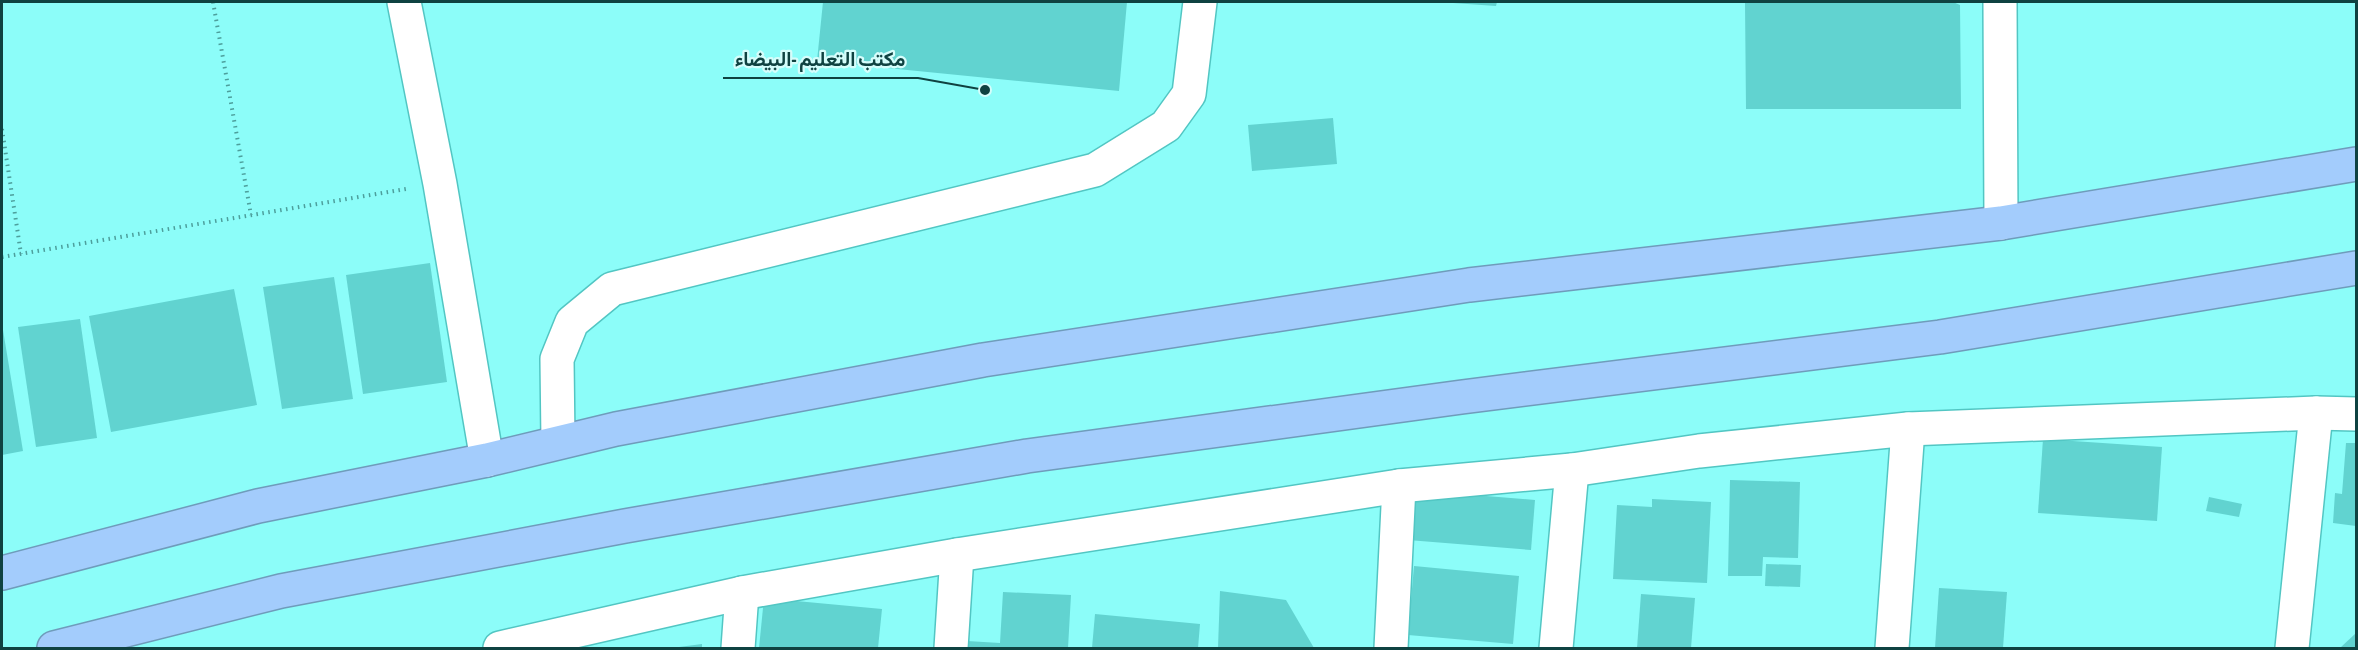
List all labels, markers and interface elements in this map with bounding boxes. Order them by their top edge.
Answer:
callout: مكتب التعليم -البيضاء [723,40,918,78]
text: مكتب التعليم -البيضاء [735,47,905,72]

